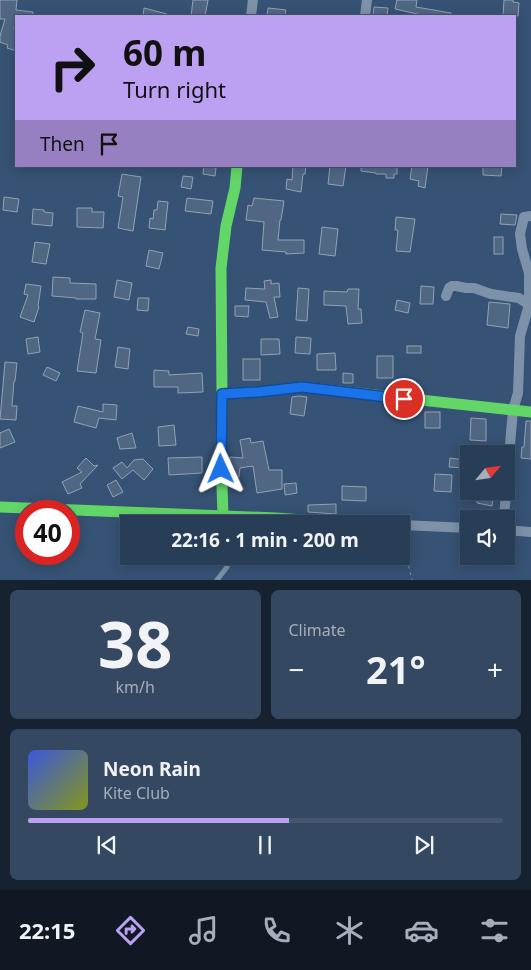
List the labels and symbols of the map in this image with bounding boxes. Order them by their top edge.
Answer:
pin [383,378,425,420]
position arrow [194,442,246,494]
north arrow [460,445,515,500]
speed limit sign: 40 [15,500,80,565]

